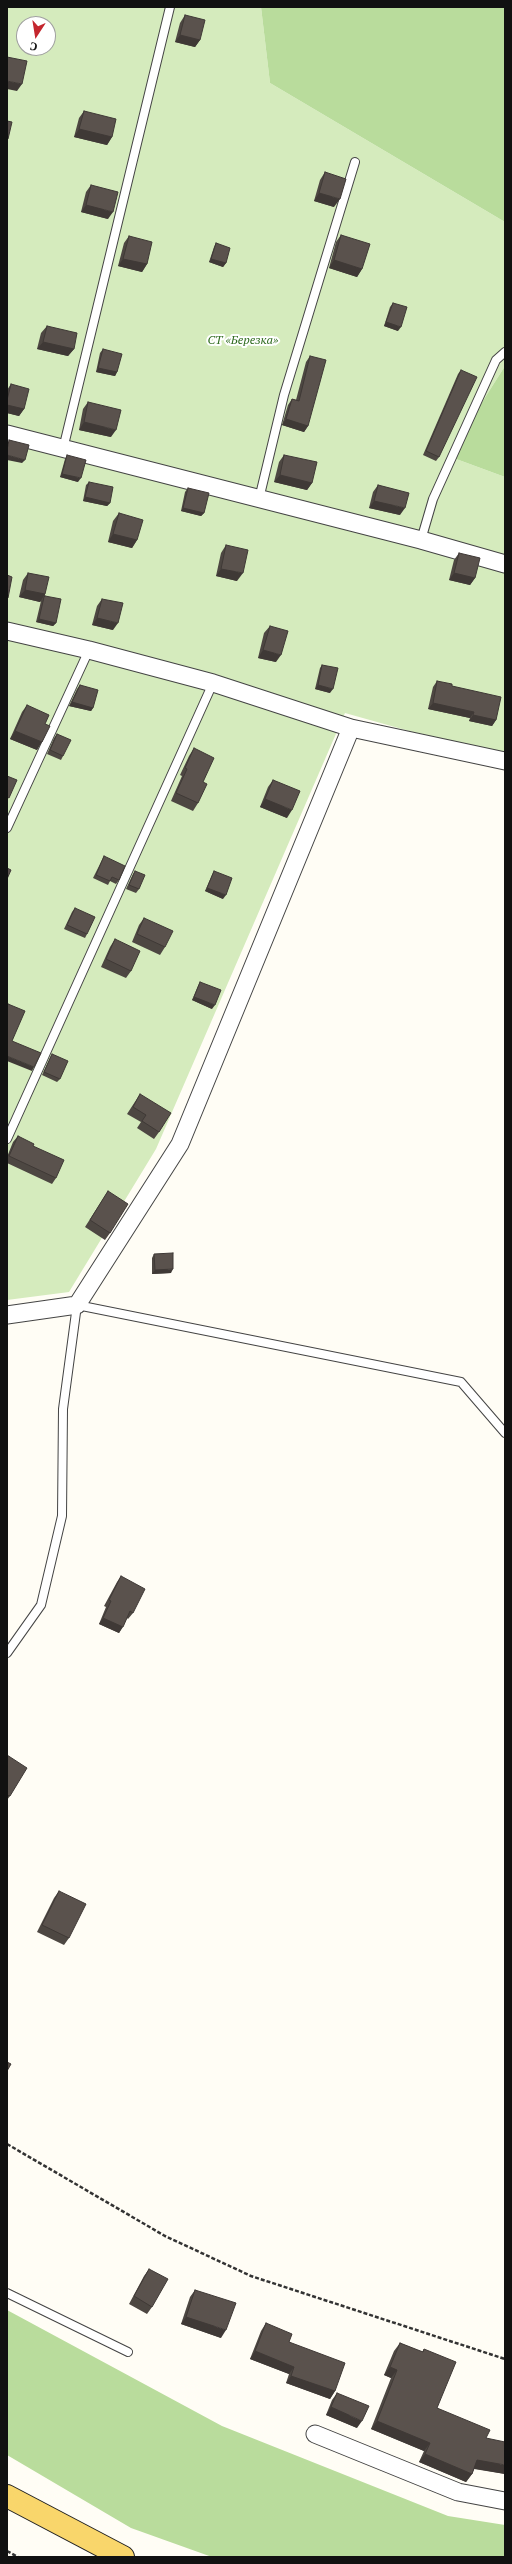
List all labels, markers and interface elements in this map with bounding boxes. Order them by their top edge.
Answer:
north arrow [16,16,56,56]
text: С [29,39,39,54]
park label: СТ «Березка» [208,334,278,348]

